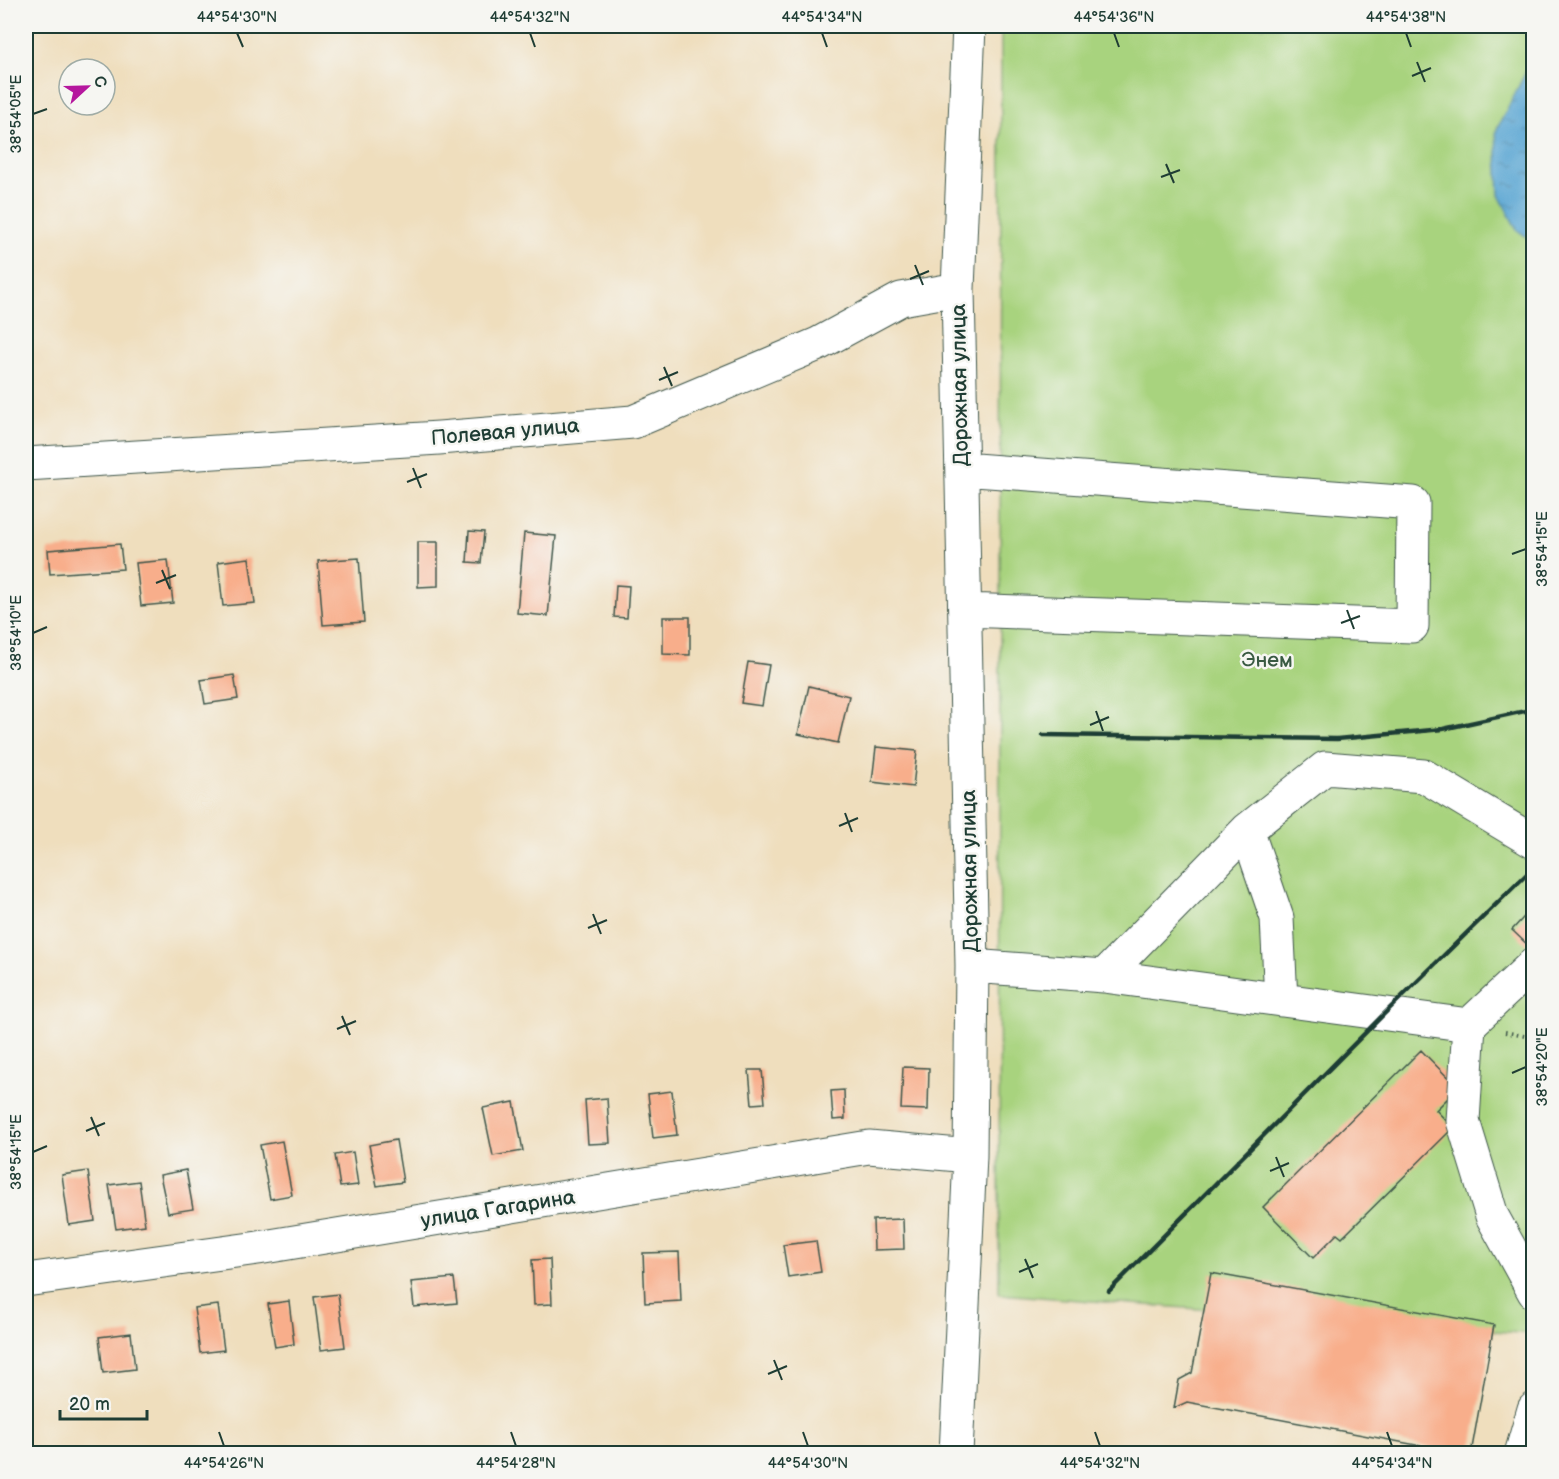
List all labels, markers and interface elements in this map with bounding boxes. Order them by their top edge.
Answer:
text: 44°54'30"N [197,8,277,27]
text: 44°54'32"N [490,8,570,27]
text: 44°54'34"N [782,8,862,27]
text: 44°54'36"N [1074,8,1155,27]
text: 44°54'38"N [1366,8,1446,27]
north arrow [57,57,117,117]
text: С [89,73,110,91]
text: 38°54'05"E [7,74,26,153]
street label: Дорожная улица [946,303,974,467]
street label: Полевая улица [430,413,581,451]
text: 38°54'15"E [1533,511,1552,587]
text: 38°54'10"E [7,595,26,671]
park label: Энем [1241,648,1293,673]
street label: Дорожная улица [956,789,984,953]
text: 38°54'20"E [1533,1027,1552,1107]
text: 38°54'15"E [7,1114,26,1190]
street label: улица Гагарина [419,1184,577,1234]
scale bar [60,1383,147,1421]
text: 20 m [69,1394,110,1415]
text: 44°54'26"N [184,1454,264,1473]
text: 44°54'28"N [476,1454,556,1473]
text: 44°54'30"N [768,1454,848,1473]
text: 44°54'32"N [1060,1454,1140,1473]
text: 44°54'34"N [1352,1454,1432,1473]

